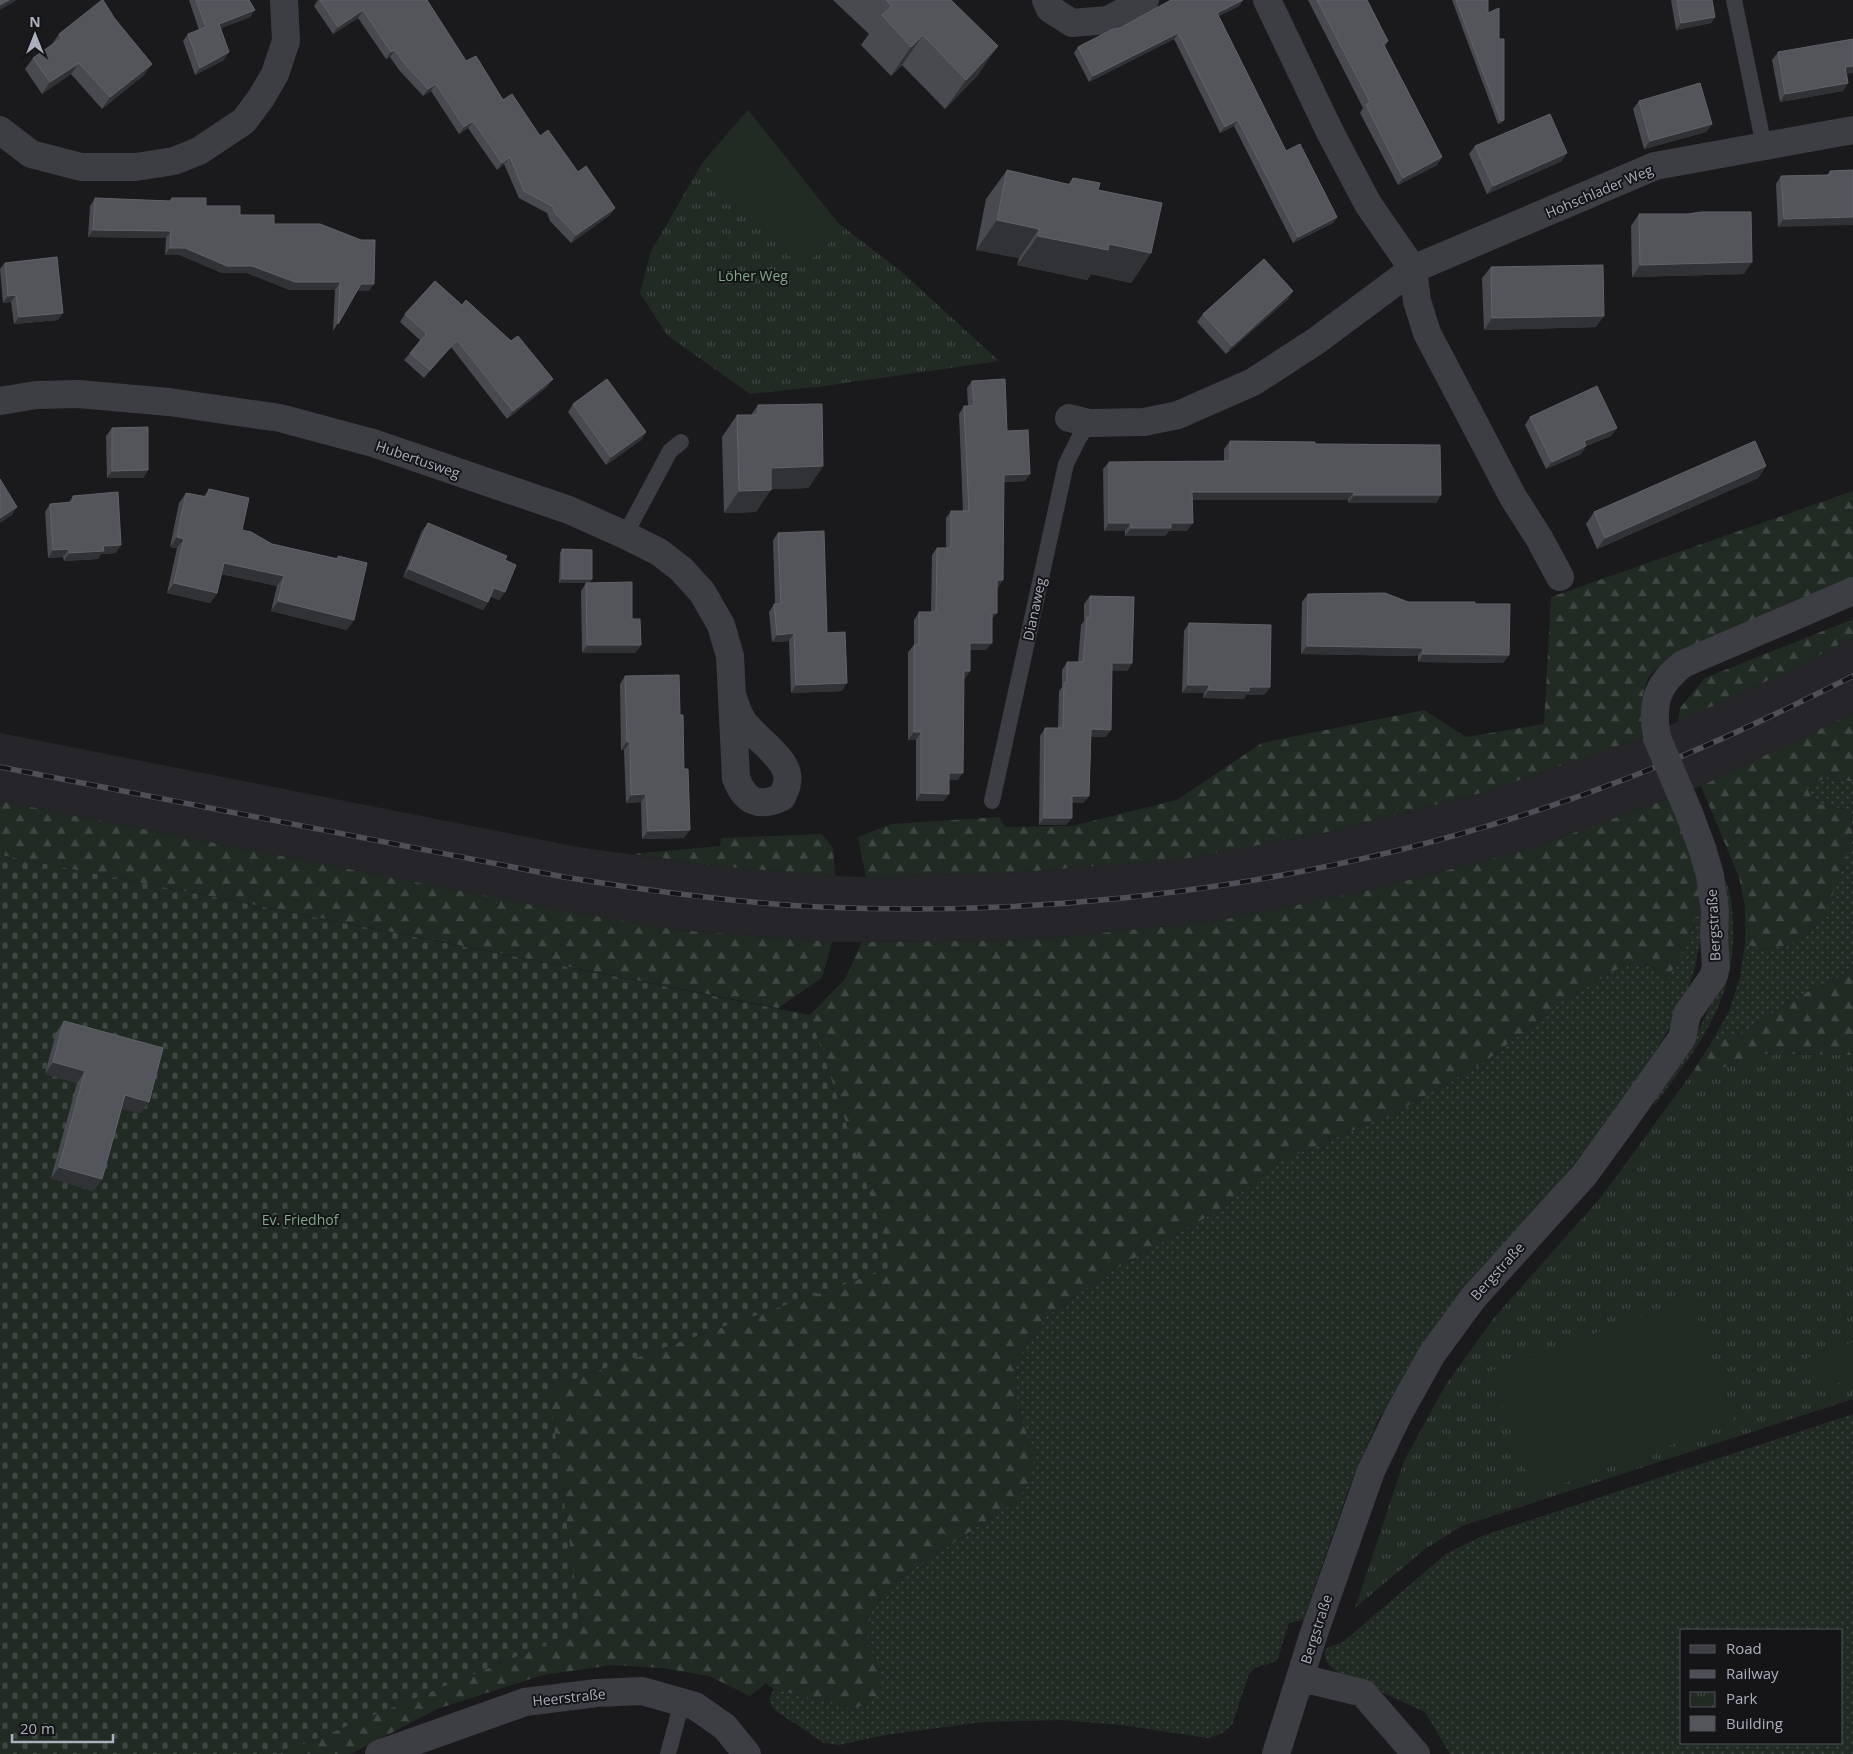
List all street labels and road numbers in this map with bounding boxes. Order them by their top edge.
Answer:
street label: Hohschlader Weg [1542,160,1656,222]
street label: Hubertusweg [373,436,463,482]
street label: Dianaweg [1018,575,1050,642]
street label: Bergstraße [1702,888,1724,961]
street label: Bergstraße [1466,1238,1528,1304]
street label: Bergstraße [1296,1592,1336,1666]
street label: Heerstraße [531,1684,607,1710]

